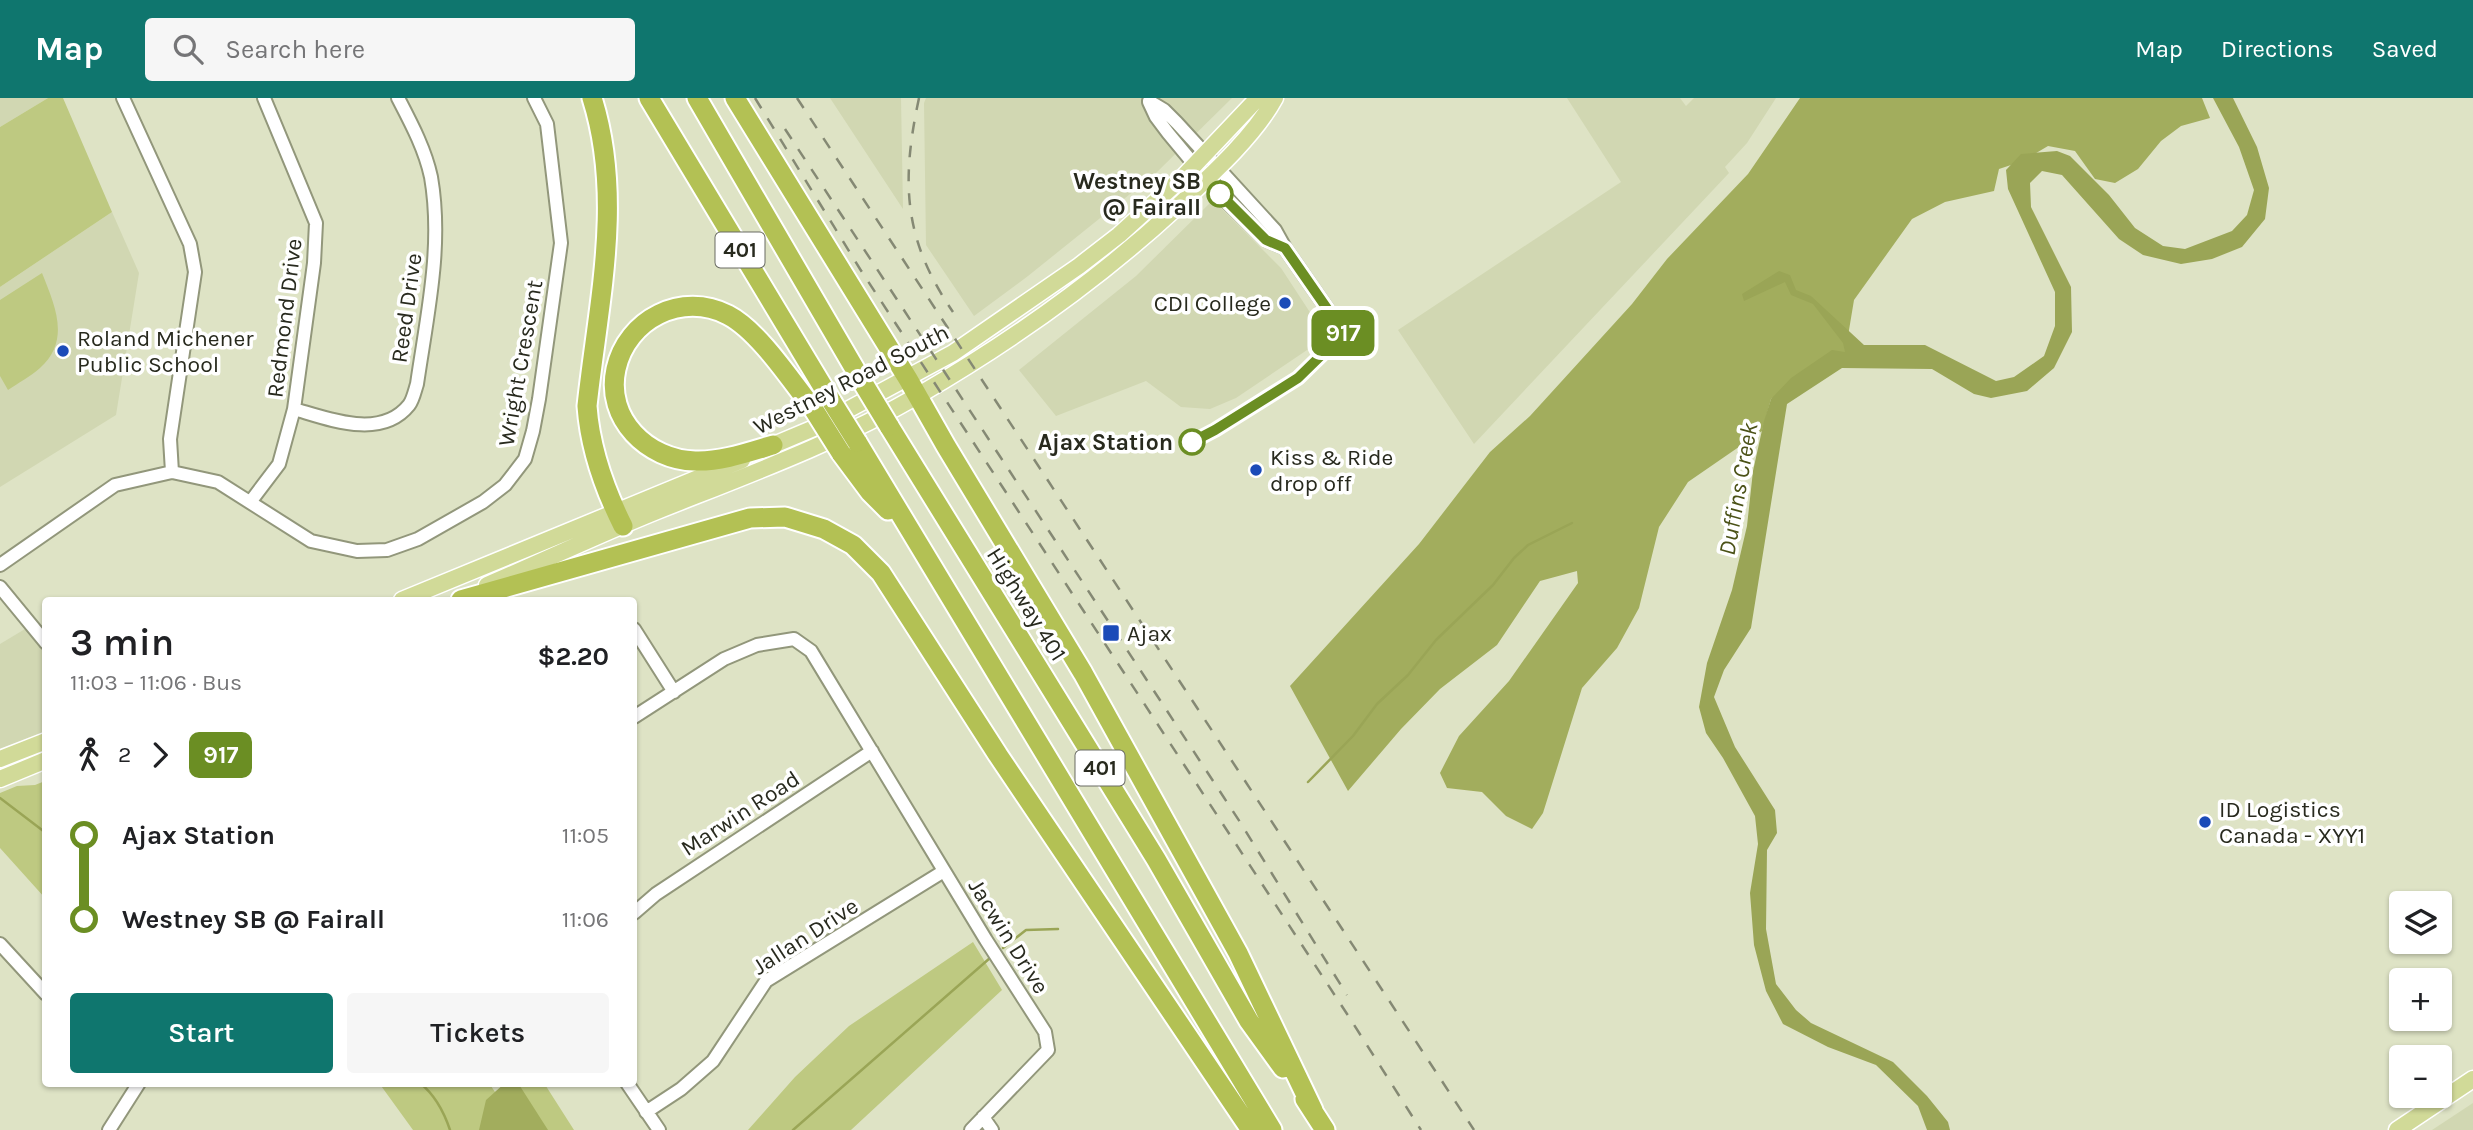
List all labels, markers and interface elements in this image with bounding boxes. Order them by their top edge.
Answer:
search box [145,18,635,81]
text: Map [35,30,103,68]
icon: search [169,30,207,68]
text: Search here [225,34,365,65]
text: Map [2135,35,2183,63]
text: Directions [2221,35,2334,63]
text: Saved [2372,35,2438,63]
place label: Westney SB @ Fairall [1073,168,1201,221]
marker: Westney SB @ Fairall [1207,181,1233,207]
road number: 401 [716,232,764,268]
street label: Redmond Drive [261,237,308,399]
street label: Reed Drive [385,251,428,365]
street label: Wright Crescent [493,277,548,448]
place label: CDI College [1154,290,1271,317]
marker: CDI College [1277,295,1293,311]
line badge: 917 [1303,310,1383,356]
street label: Westney Road South [749,318,953,440]
text: 917 [1325,319,1361,347]
place label: Roland Michener Public School [77,325,254,378]
marker: Roland Michener Public School [55,343,71,359]
water label: Duffins Creek [1713,420,1764,557]
place label: Ajax Station [1038,429,1173,456]
marker: Ajax Station [1179,429,1205,455]
place label: Kiss & Ride drop off [1270,444,1393,497]
marker: Kiss & Ride drop off [1248,462,1264,478]
street label: Highway 401 [981,543,1072,666]
text: 3 min [70,620,174,665]
place label: Ajax [1127,620,1172,647]
marker: Ajax [1101,623,1121,643]
text: $2.20 [538,641,609,672]
text: 11:03 – 11:06 · Bus [70,669,242,696]
icon: walk [70,736,108,774]
icon: forward [141,736,179,774]
text: 2 [118,741,131,768]
text: 917 [203,741,238,769]
road number: 401 [1076,750,1124,786]
street label: Marwin Road [676,765,805,862]
place label: ID Logistics Canada - XYY1 [2219,796,2365,849]
marker: ID Logistics Canada - XYY1 [2197,814,2213,830]
text: Ajax Station [122,820,275,851]
text: 11:05 [562,822,609,849]
street label: Jacwin Drive [963,874,1055,999]
map controls [2389,891,2452,1108]
button: layers [2389,891,2452,954]
street label: Jallan Drive [747,892,863,981]
text: Westney SB @ Fairall [122,904,385,935]
text: 11:06 [562,906,609,933]
button: + [2389,968,2452,1031]
button: Start [70,993,333,1073]
button: Tickets [347,993,609,1073]
button: − [2389,1045,2452,1108]

